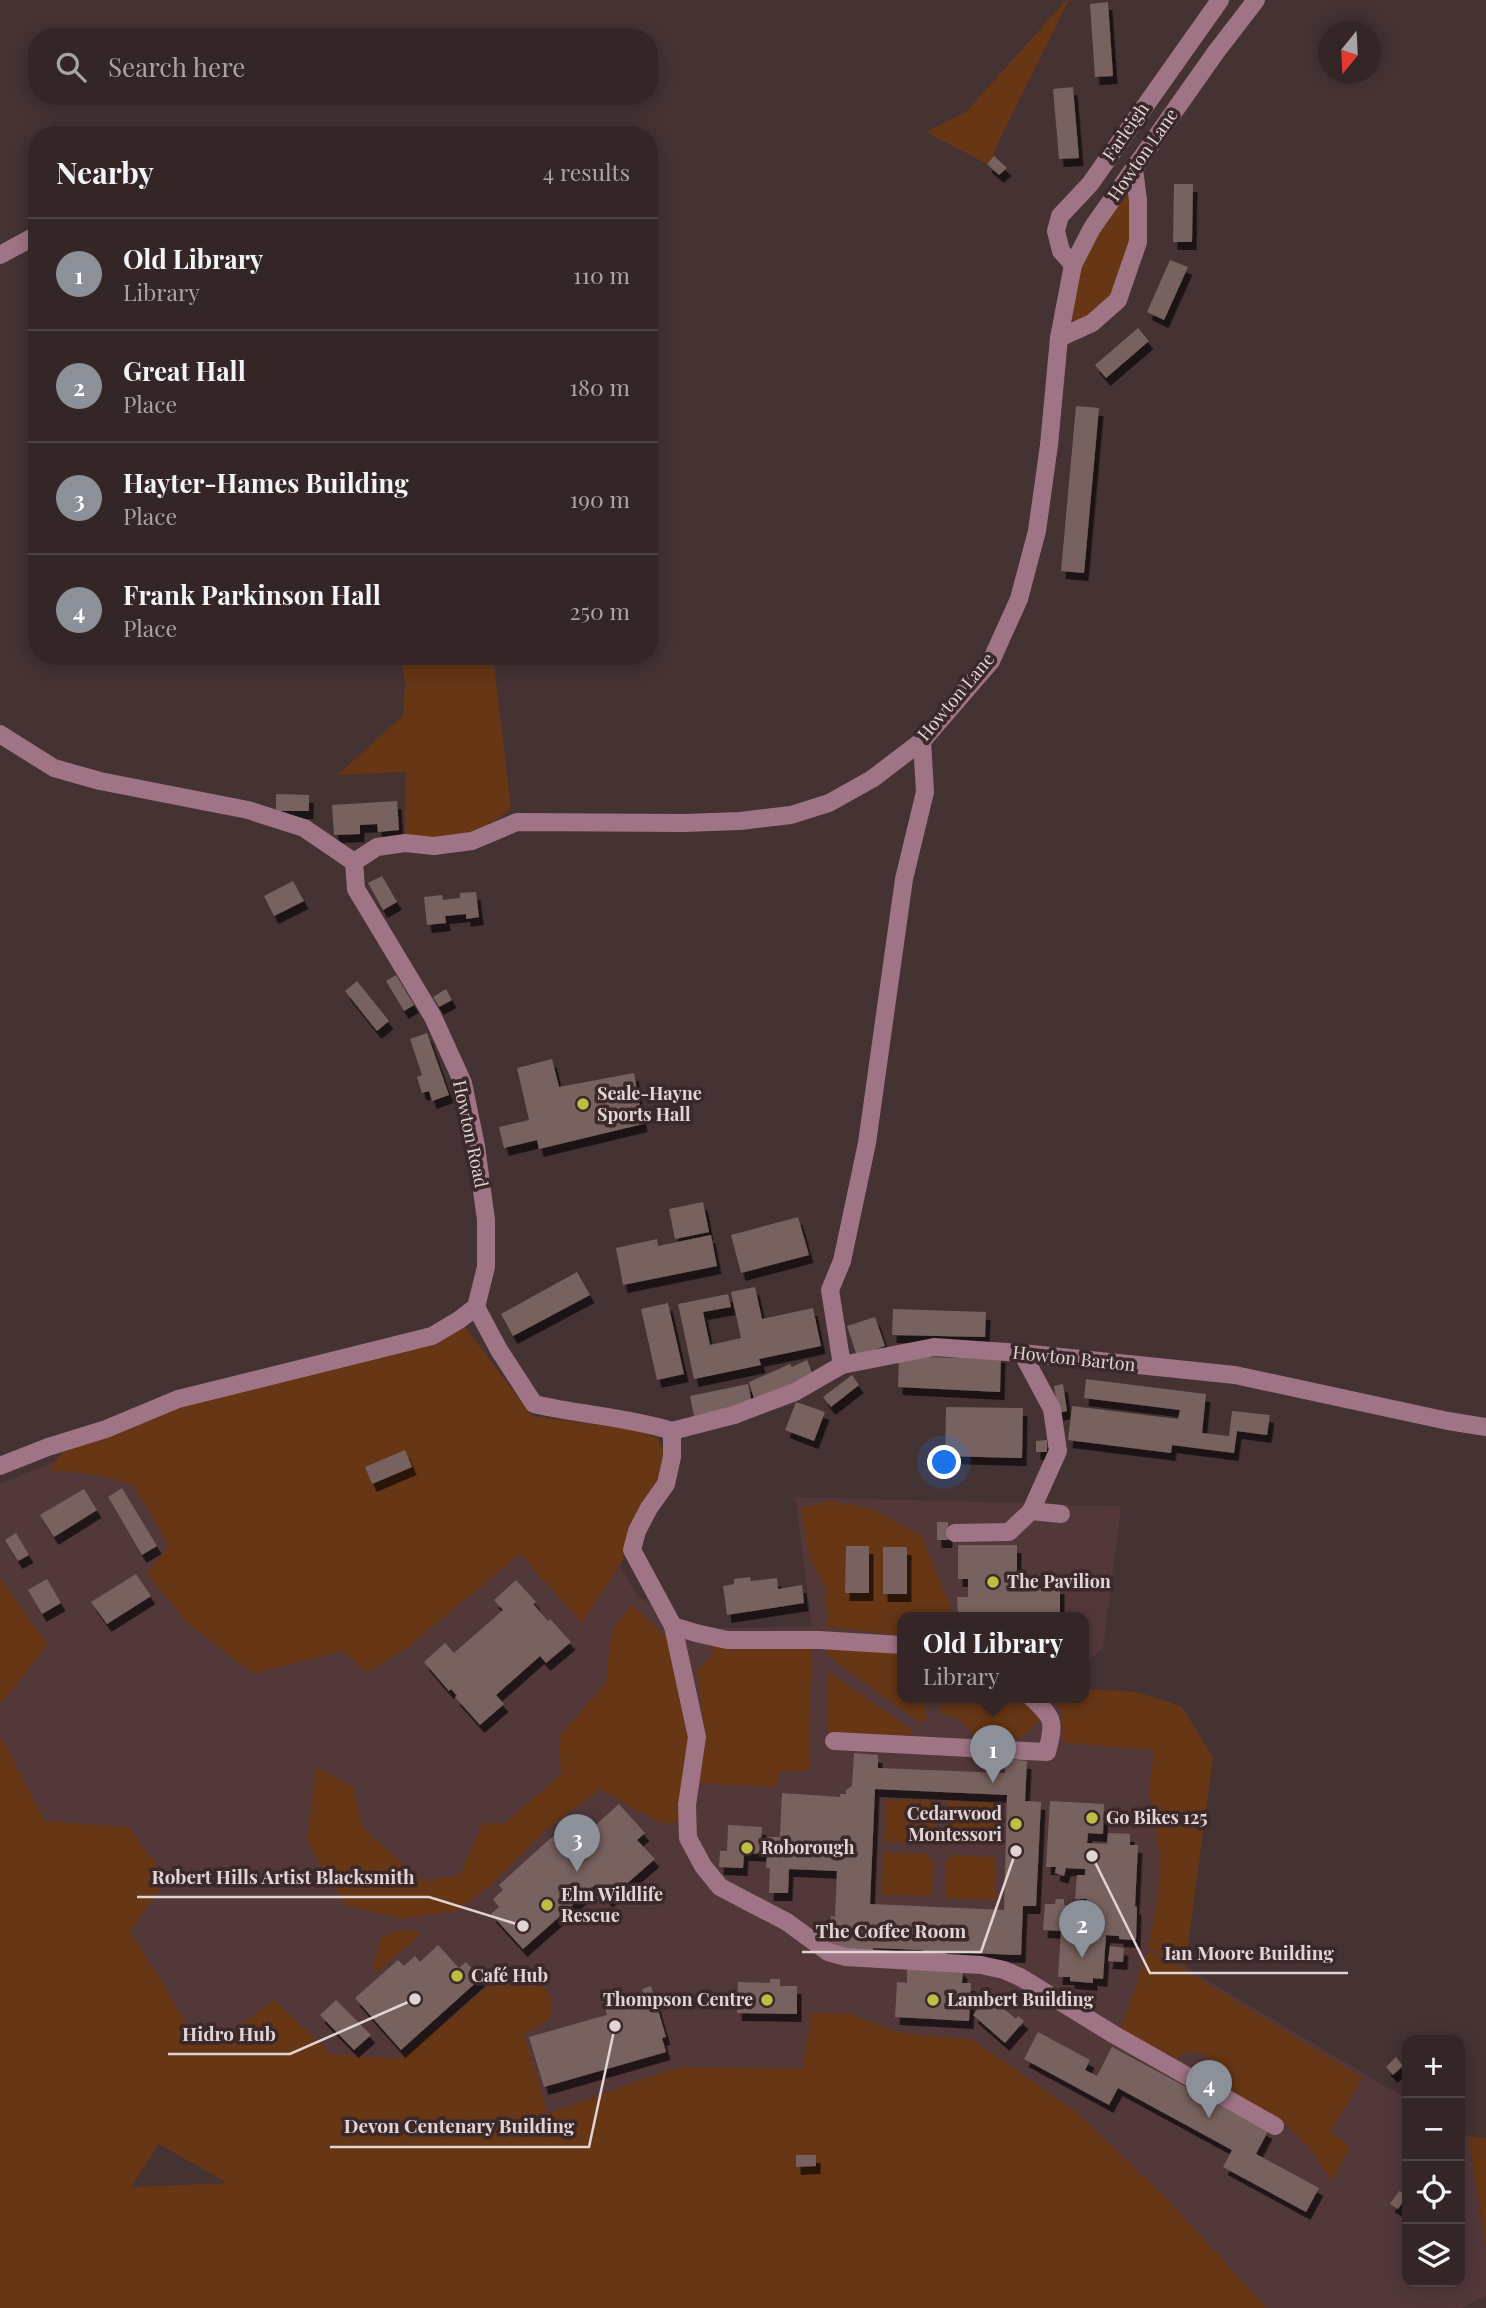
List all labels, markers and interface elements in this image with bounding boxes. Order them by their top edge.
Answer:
north arrow [1318,21,1381,84]
search box [28,28,658,105]
icon: search [52,48,90,86]
text: Search here [108,49,245,84]
street label: Farleigh [1096,97,1154,165]
street label: Howton Lane [1101,103,1183,205]
text: Nearby [56,152,154,192]
text: 4 results [543,156,630,187]
text: Old Library [123,241,263,276]
text: 1 [75,259,83,290]
text: 110 m [573,259,630,290]
text: Library [123,276,200,307]
text: Great Hall [123,353,246,388]
text: 2 [73,371,85,402]
text: 180 m [570,371,630,402]
text: Place [123,388,177,419]
text: Hayter-Hames Building [123,465,409,500]
text: 3 [73,483,85,514]
text: 190 m [570,483,630,514]
text: Place [123,500,177,531]
text: Frank Parkinson Hall [123,577,381,612]
text: 4 [73,595,85,626]
text: 250 m [569,595,630,626]
text: Place [123,612,177,643]
street label: Howton Lane [911,647,999,745]
street label: Howton Road [448,1078,494,1190]
place label: Seale-Hayne Sports Hall [597,1081,702,1126]
marker: Seale-Hayne Sports Hall [575,1096,591,1112]
street label: Howton Barton [1011,1340,1137,1376]
your location [927,1445,961,1479]
place label: The Pavilion [1007,1569,1111,1593]
marker: The Pavilion [985,1574,1001,1590]
popup [897,1612,1089,1703]
text: Old Library [923,1625,1063,1660]
text: Library [923,1660,1000,1691]
pin: 1 [970,1725,1016,1783]
place label: Cedarwood Montessori [907,1801,1002,1846]
place label: Go Bikes 125 [1106,1805,1208,1829]
marker: Go Bikes 125 [1084,1810,1100,1826]
pin: 3 [554,1814,600,1872]
marker: Cedarwood Montessori [1008,1816,1024,1832]
place label: Roborough [761,1835,855,1859]
marker: Roborough [739,1840,755,1856]
callout: Robert Hills Artist Blacksmith [137,1857,429,1897]
text: Robert Hills Artist Blacksmith [151,1863,415,1889]
place label: Elm Wildlife Rescue [561,1882,663,1927]
marker: Elm Wildlife Rescue [539,1897,555,1913]
pin: 2 [1059,1900,1105,1958]
callout: The Coffee Room [802,1912,981,1952]
text: The Coffee Room [816,1917,966,1943]
callout: Ian Moore Building [1150,1933,1348,1973]
text: Ian Moore Building [1164,1939,1334,1965]
place label: Café Hub [471,1963,548,1987]
marker: Café Hub [449,1968,465,1984]
place label: Thompson Centre [603,1987,753,2011]
place label: Lambert Building [947,1987,1093,2011]
marker: Thompson Centre [759,1992,775,2008]
marker: Lambert Building [925,1992,941,2008]
callout: Hidro Hub [168,2014,290,2054]
text: Hidro Hub [182,2020,276,2046]
map controls [1402,2035,1465,2287]
button: + [1402,2035,1465,2098]
pin: 4 [1186,2060,1232,2118]
button: − [1402,2098,1465,2161]
callout: Devon Centenary Building [330,2107,589,2147]
text: Devon Centenary Building [344,2112,575,2138]
button: locate [1402,2161,1465,2224]
button: layers [1402,2224,1465,2287]

